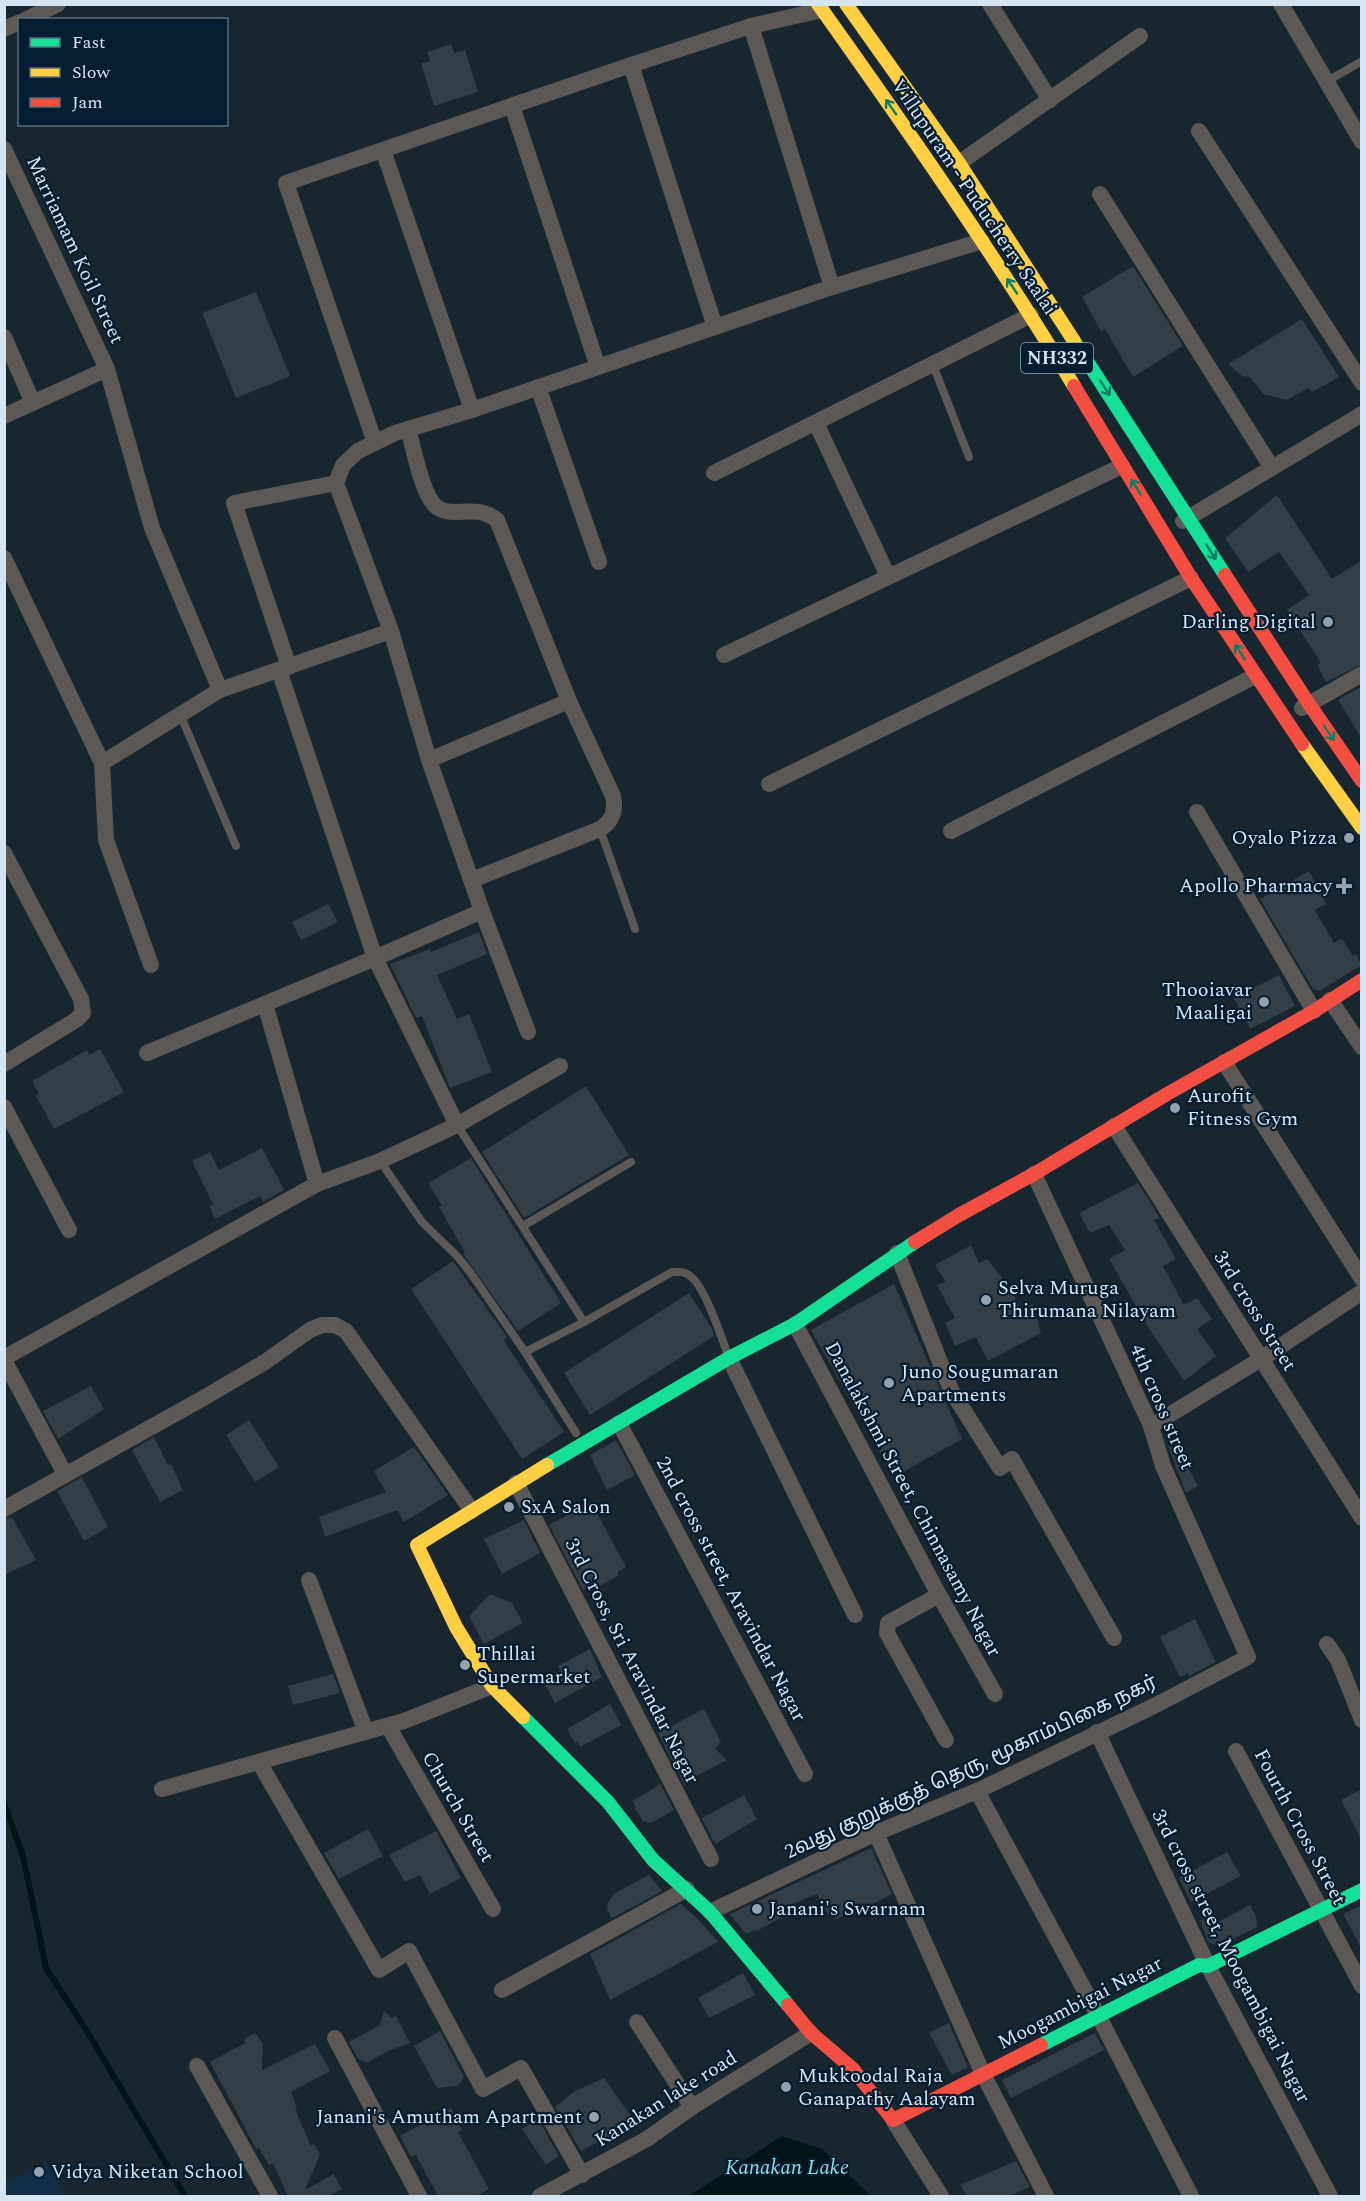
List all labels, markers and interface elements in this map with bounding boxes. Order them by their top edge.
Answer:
legend [18,18,228,126]
text: Fast [72,29,105,56]
text: Slow [72,59,111,86]
street label: Villupuram - Puducherry Saalai [883,73,1065,321]
text: Jam [72,89,103,116]
one-way arrow [885,99,897,115]
street label: Marriamam Koil Street [18,151,132,349]
one-way arrow [1005,277,1018,294]
road number: NH332 [1021,343,1093,373]
one-way arrow [1099,379,1111,396]
one-way arrow [1130,479,1142,496]
one-way arrow [1205,543,1217,560]
place label: Darling Digital [1182,607,1316,637]
marker: Darling Digital [1321,615,1335,629]
one-way arrow [1234,645,1246,661]
one-way arrow [1323,724,1335,741]
place label: Oyalo Pizza [1231,823,1337,853]
marker: Oyalo Pizza [1342,831,1356,845]
place label: Apollo Pharmacy [1179,871,1333,901]
marker: Apollo Pharmacy [1337,879,1351,893]
place label: Thooiavar Maaligai [1162,975,1252,1028]
marker: Thooiavar Maaligai [1257,995,1271,1009]
place label: Aurofit Fitness Gym [1187,1081,1298,1134]
marker: Aurofit Fitness Gym [1168,1101,1182,1115]
street label: 3rd cross Street [1206,1245,1304,1377]
place label: Selva Muruga Thirumana Nilayam [998,1273,1176,1326]
marker: Selva Muruga Thirumana Nilayam [979,1293,993,1307]
street label: Danalakshmi Street, Chinnasamy Nagar [817,1336,1009,1662]
street label: 4th cross street [1122,1339,1202,1475]
place label: Juno Sougumaran Apartments [901,1357,1059,1410]
marker: Juno Sougumaran Apartments [882,1376,896,1390]
street label: 2nd cross street, Aravindar Nagar [648,1451,814,1727]
place label: SxA Salon [521,1492,611,1522]
marker: SxA Salon [502,1500,516,1514]
street label: 3rd Cross, Sri Aravindar Nagar [557,1533,707,1789]
place label: Thillai Supermarket [477,1639,590,1692]
marker: Thillai Supermarket [458,1658,472,1672]
street label: 2வது குறுக்குத் தெரு, மூகாம்பிகை நகர் [780,1667,1162,1867]
street label: Fourth Cross Street [1246,1744,1354,1910]
street label: Church Street [414,1746,502,1868]
street label: 3rd cross street, Moogambigai Nagar [1144,1804,1318,2108]
place label: Janani's Swarnam [769,1894,926,1924]
marker: Janani's Swarnam [750,1902,764,1916]
street label: Moogambigai Nagar [992,1948,1168,2058]
street label: Kanakan lake road [589,2043,743,2155]
place label: Mukkoodal Raja Ganapathy Aalayam [798,2061,975,2114]
marker: Mukkoodal Raja Ganapathy Aalayam [779,2080,793,2094]
place label: Janani's Amutham Apartment [316,2102,582,2132]
marker: Janani's Amutham Apartment [587,2110,601,2124]
water label: Kanakan Lake [725,2152,849,2184]
place label: Vidya Niketan School [51,2157,244,2187]
marker: Vidya Niketan School [32,2165,46,2179]

